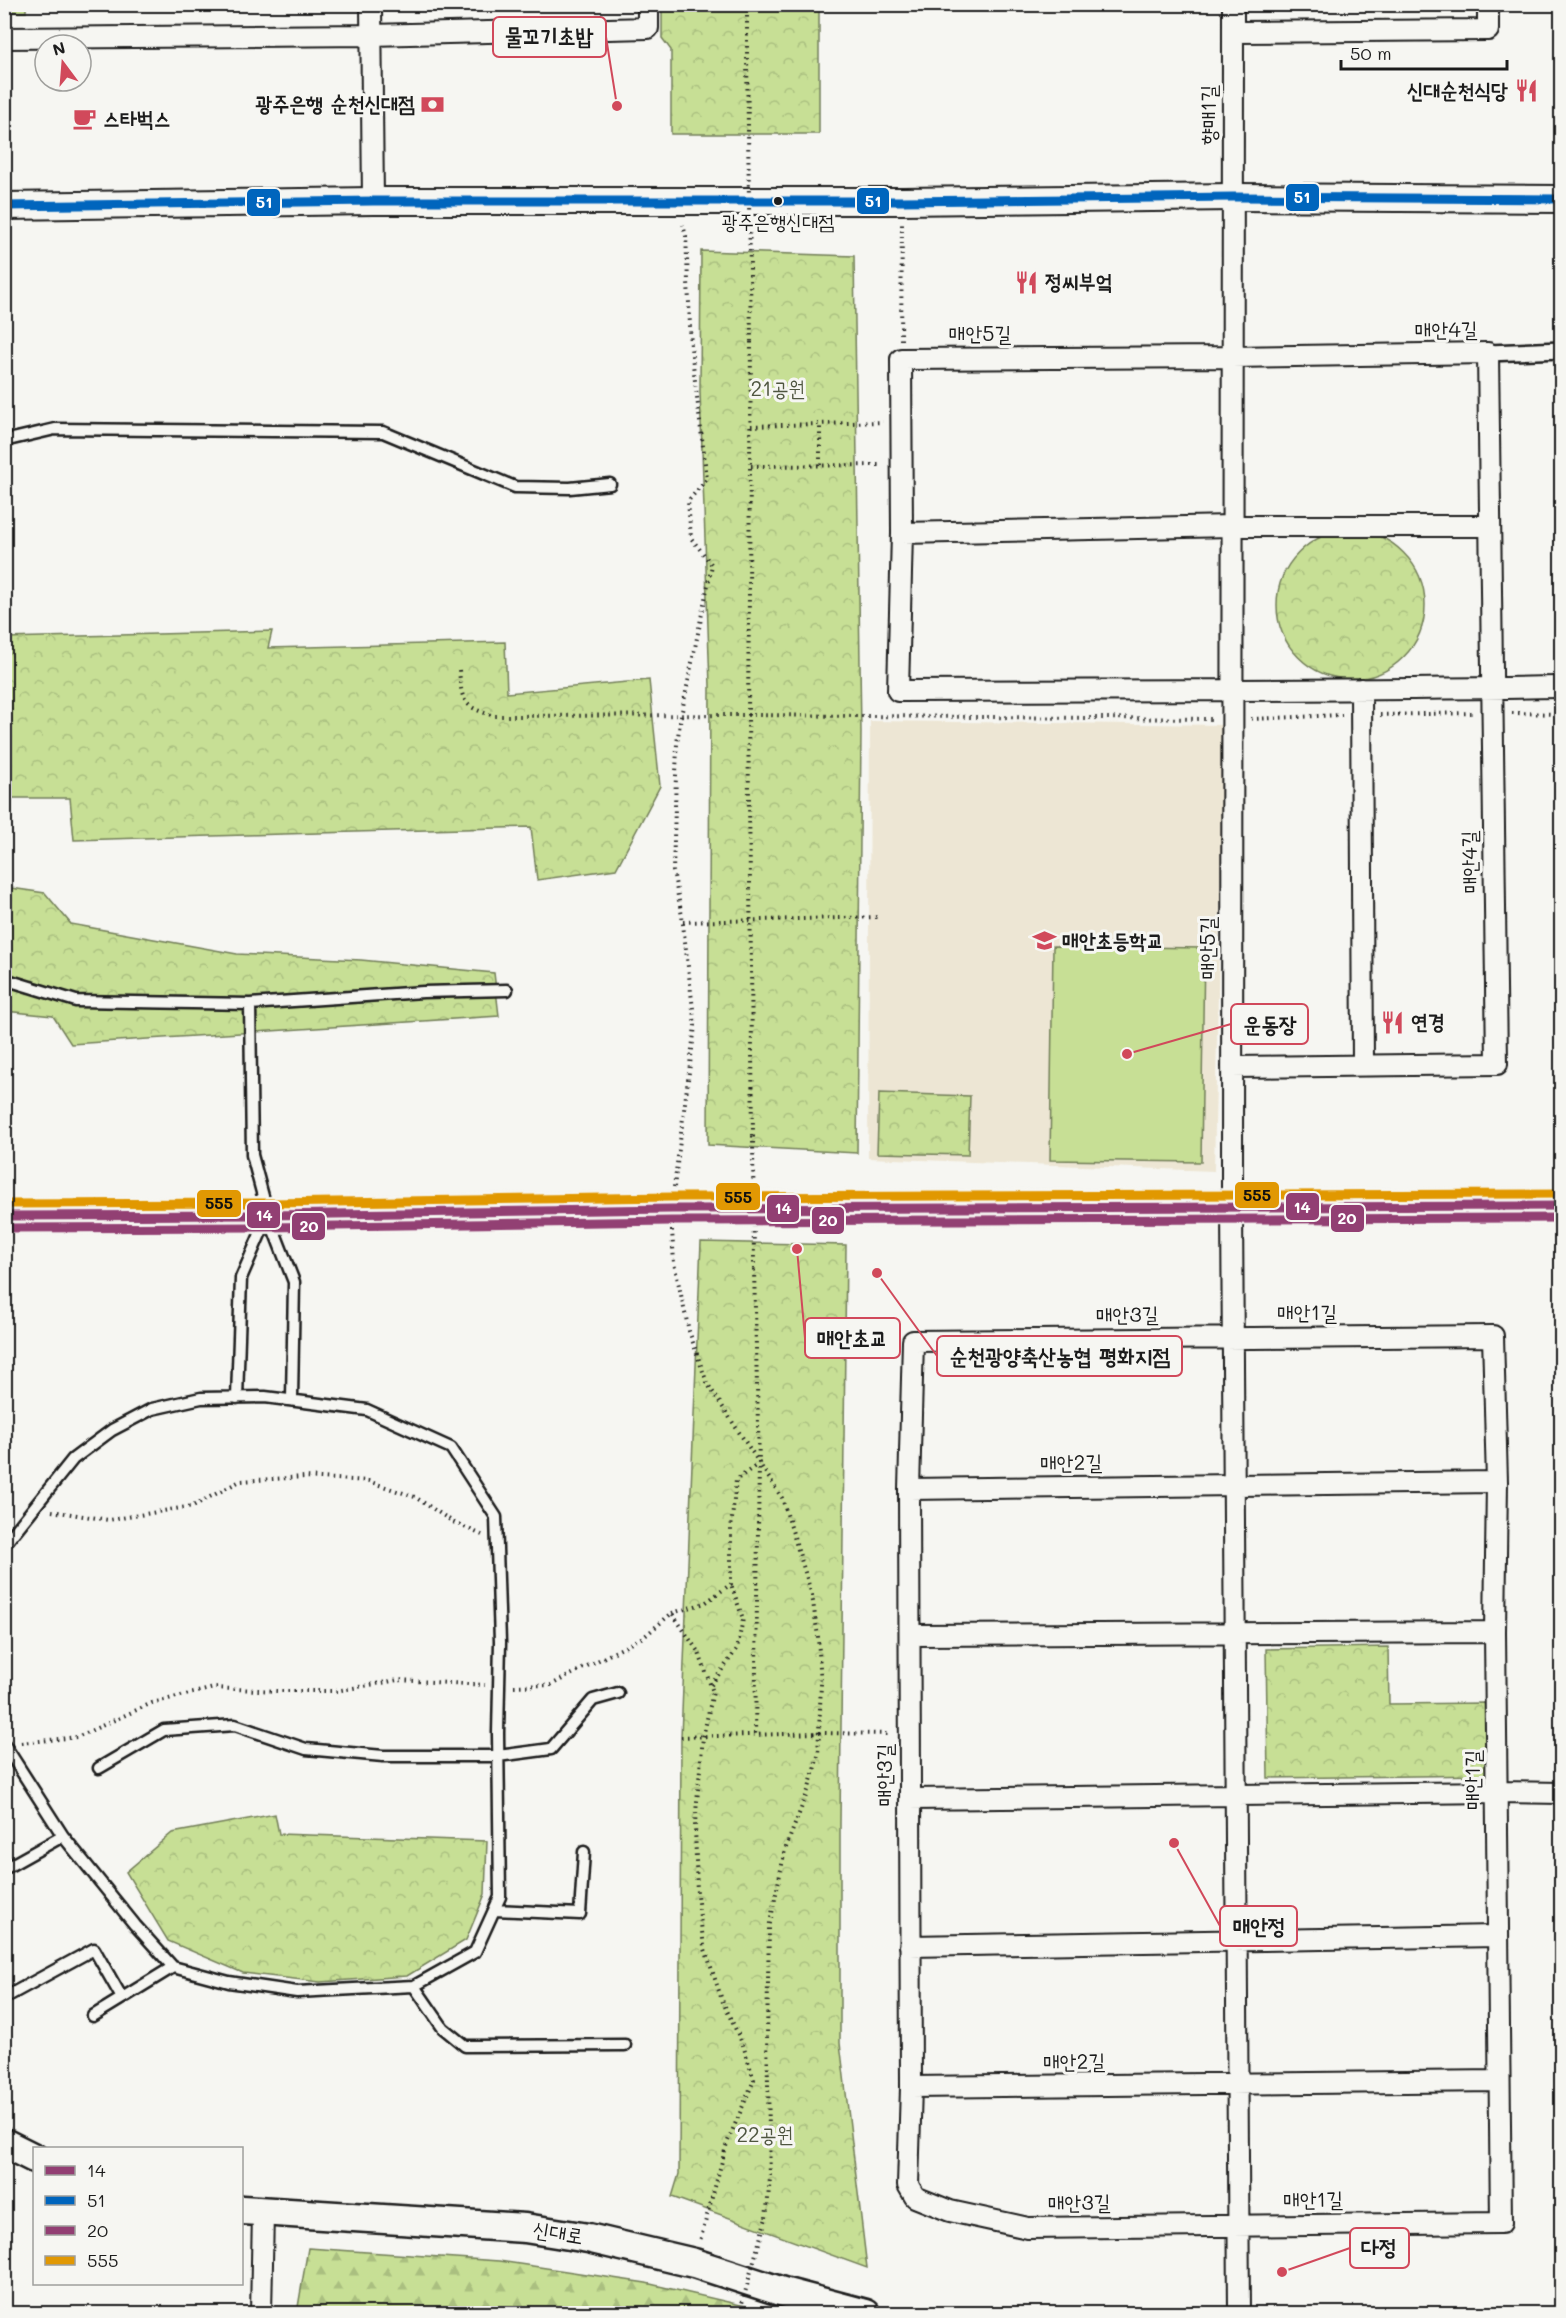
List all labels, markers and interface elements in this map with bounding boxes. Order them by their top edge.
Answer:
callout: 물꼬기초밥 [493,17,606,57]
text: 물꼬기초밥 [505,21,594,50]
north arrow [33,33,93,93]
scale bar [1341,33,1508,71]
text: N [50,36,67,60]
text: 50 m [1350,41,1392,65]
place label: 신대순천식당 [1407,76,1508,103]
restaurant icon: 신대순천식당 [1513,78,1539,104]
street label: 향매1길 [1194,85,1221,145]
place label: 광주은행 순천신대점 [255,89,415,116]
bank icon: 광주은행 순천신대점 [420,91,446,117]
place label: 스타벅스 [103,104,171,131]
cafe icon: 스타벅스 [72,106,98,132]
line badge: 51 [1285,183,1320,212]
text: 51 [1294,186,1310,207]
line badge: 51 [856,187,890,215]
line badge: 51 [246,188,281,217]
text: 51 [865,190,881,211]
text: 51 [256,191,272,212]
marker: 광주은행신대점 [772,195,784,207]
place label: 광주은행신대점 [722,208,834,234]
place label: 정씨부엌 [1045,267,1113,294]
restaurant icon: 정씨부엌 [1014,269,1040,295]
street label: 매안4길 [1414,314,1478,343]
street label: 매안5길 [949,319,1012,346]
park label: 21공원 [751,374,805,401]
street label: 매안4길 [1454,830,1483,894]
street label: 매안5길 [1193,916,1220,979]
place label: 매안초등학교 [1062,926,1163,953]
school or university icon: 매안초등학교 [1031,928,1057,954]
callout: 운동장 [1231,1004,1308,1044]
place label: 연경 [1411,1007,1445,1034]
text: 운동장 [1243,1009,1297,1038]
restaurant icon: 연경 [1380,1009,1406,1035]
line badge: 555 [1234,1181,1280,1209]
line badge: 555 [715,1182,761,1211]
text: 555 [1243,1184,1271,1205]
text: 555 [724,1186,752,1207]
line badge: 555 [196,1189,242,1218]
text: 555 [205,1192,233,1213]
line badge: 14 [1285,1192,1320,1221]
line badge: 14 [766,1194,800,1223]
text: 14 [1293,1196,1311,1217]
text: 14 [774,1197,792,1218]
line badge: 14 [246,1201,281,1229]
text: 14 [255,1204,273,1225]
line badge: 20 [1330,1204,1365,1233]
line badge: 20 [811,1206,845,1235]
text: 20 [1337,1207,1357,1228]
text: 20 [818,1209,838,1230]
line badge: 20 [291,1212,326,1241]
text: 20 [299,1215,319,1236]
street label: 매안1길 [1277,1298,1337,1325]
street label: 매안3길 [1095,1299,1159,1328]
callout: 매안초교 [805,1318,900,1358]
text: 매안초교 [817,1323,887,1352]
callout: 순천광양축산농협 평화지점 [937,1336,1182,1376]
text: 순천광양축산농협 평화지점 [950,1341,1170,1370]
street label: 매안2길 [1040,1447,1102,1476]
street label: 매안3길 [870,1743,897,1807]
street label: 매안1길 [1458,1750,1485,1810]
callout: 매안정 [1220,1906,1297,1946]
text: 매안정 [1232,1911,1286,1940]
street label: 매안2길 [1043,2046,1105,2075]
park label: 22공원 [736,2120,794,2147]
legend [33,2147,243,2285]
text: 14 [87,2158,106,2182]
street label: 매안1길 [1283,2184,1343,2213]
street label: 매안3길 [1047,2187,1111,2216]
text: 51 [87,2188,106,2212]
street label: 신대로 [531,2214,585,2249]
text: 20 [87,2218,108,2242]
callout: 다정 [1350,2228,1409,2268]
text: 다정 [1361,2232,1397,2261]
text: 555 [87,2248,118,2272]

